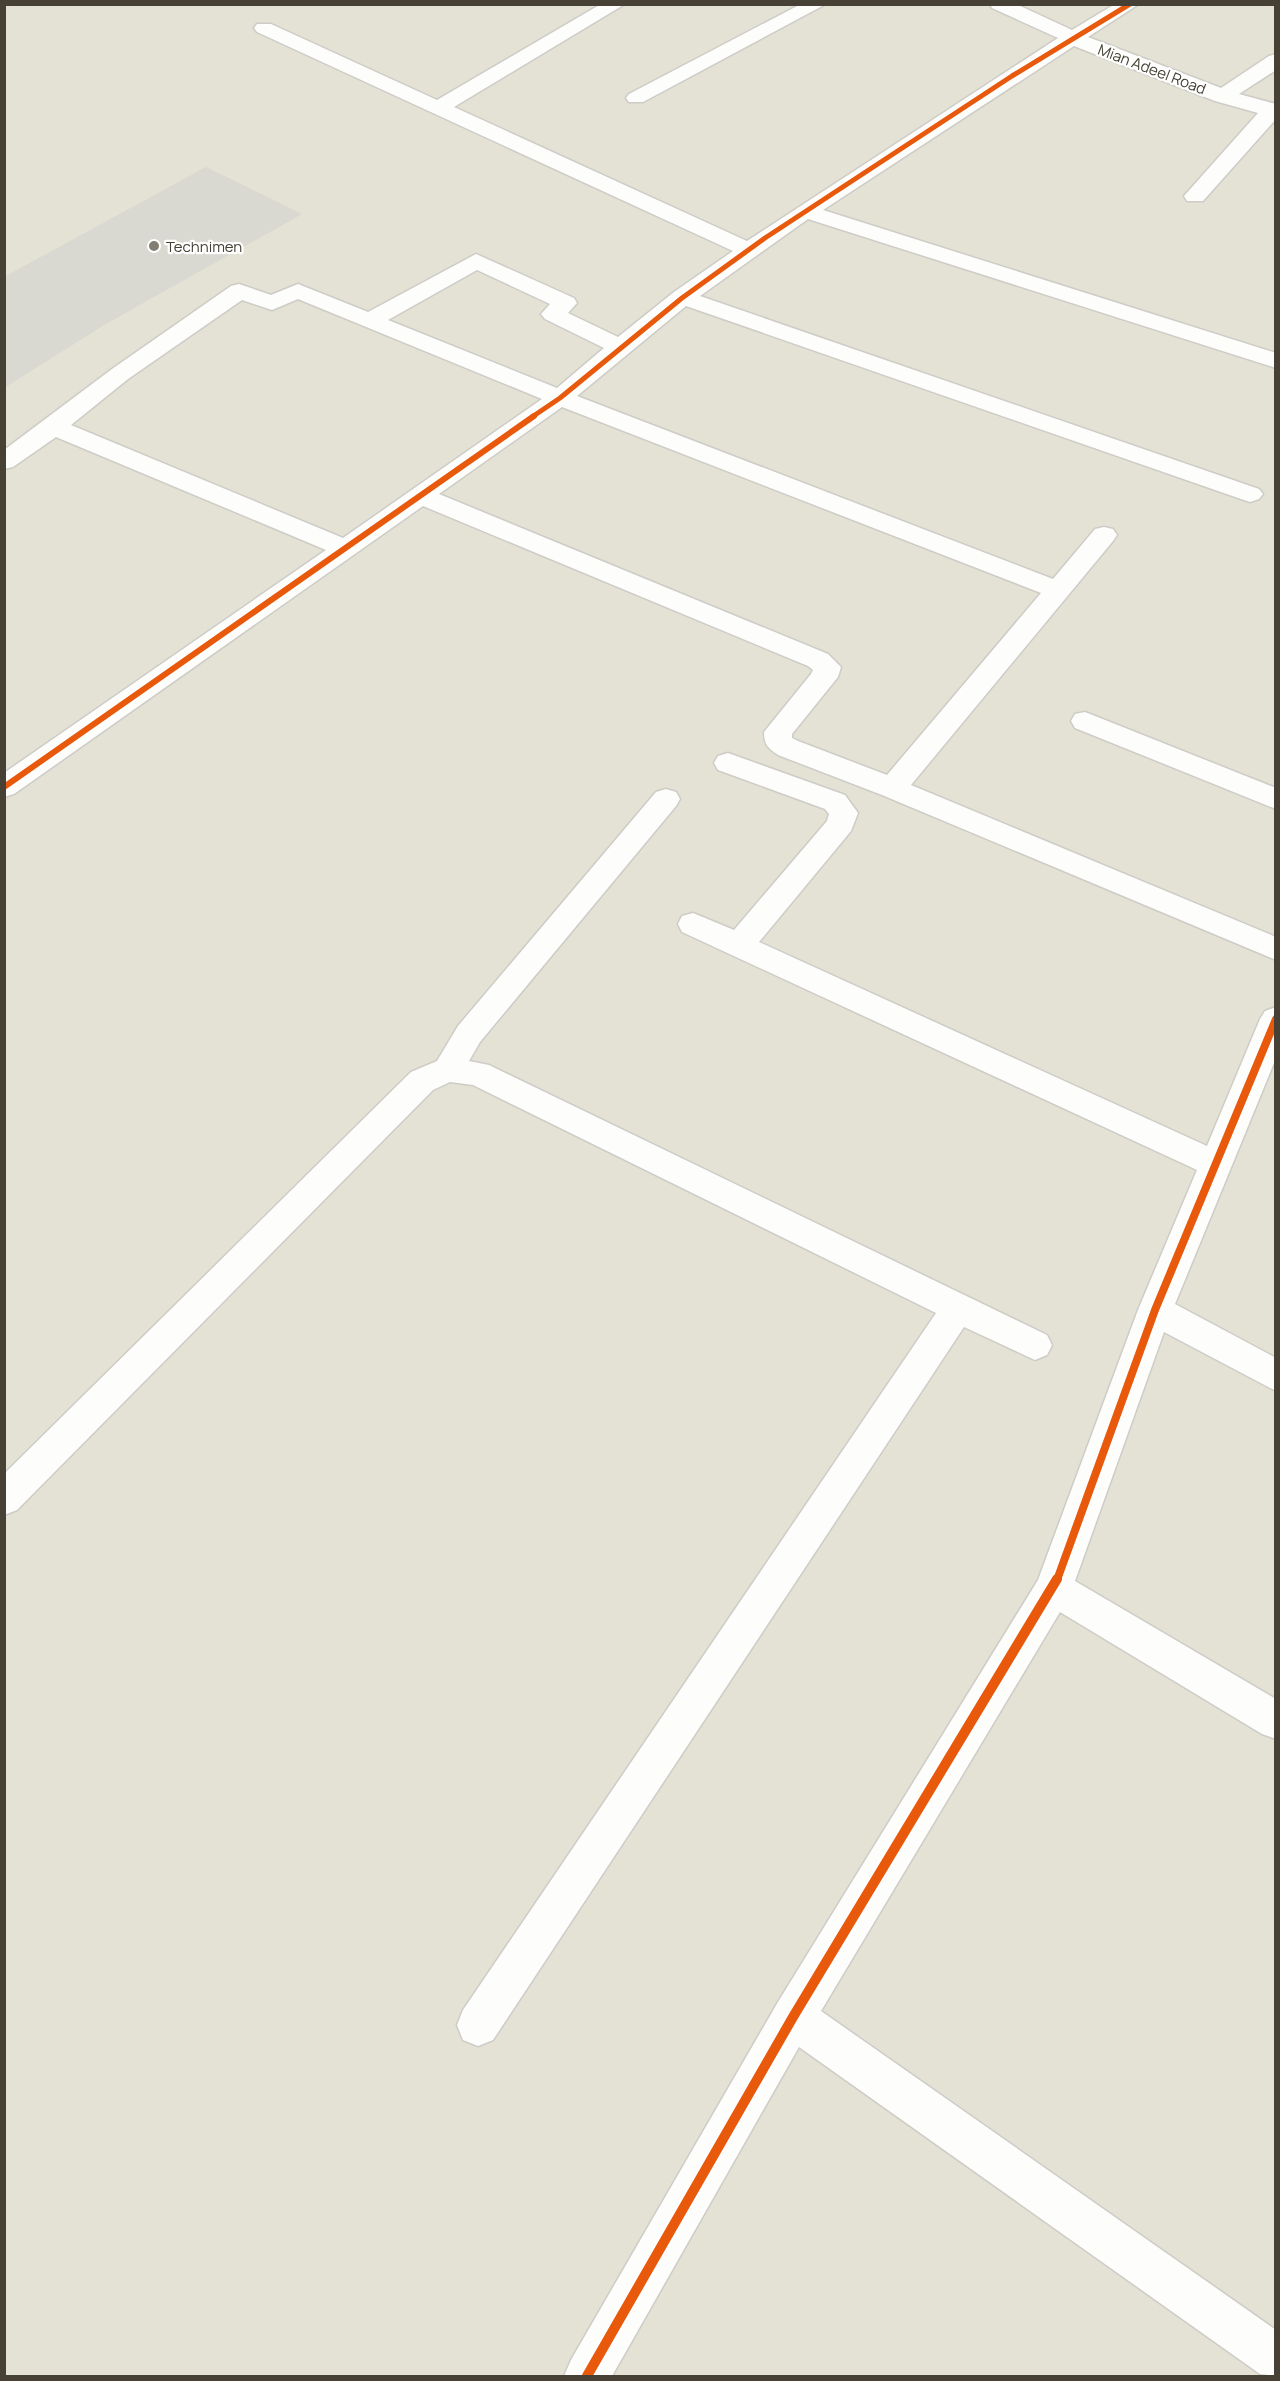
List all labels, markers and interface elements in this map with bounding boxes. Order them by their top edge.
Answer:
street label: Mian Adeel Road [1095,39,1209,99]
place label: Technimen [166,236,242,257]
marker: Technimen [147,239,161,253]

